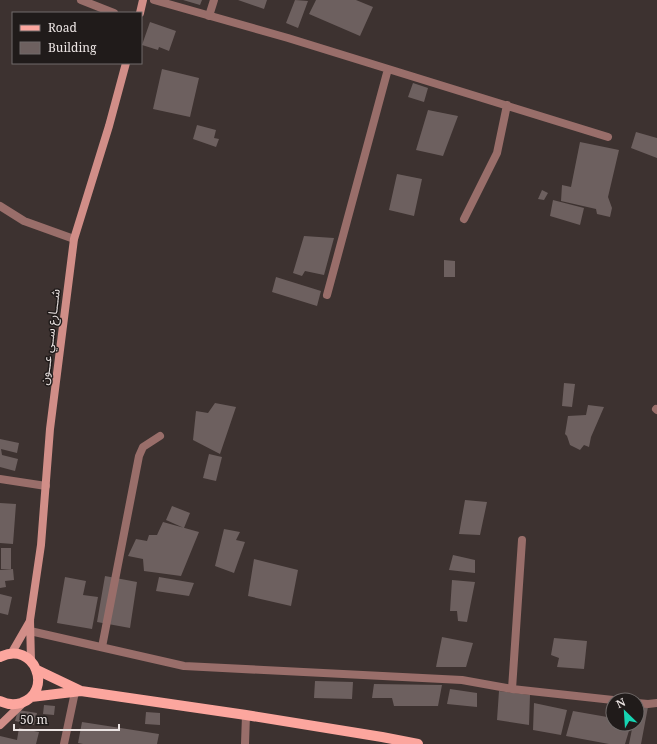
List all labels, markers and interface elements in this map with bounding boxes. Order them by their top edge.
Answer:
legend [12,12,142,64]
text: Road [48,19,78,36]
text: Building [48,39,97,56]
street label: شــــارع ســي عـــون [35,288,66,386]
north arrow [605,692,645,732]
text: N [613,694,628,711]
scale bar [14,706,119,732]
text: 50 m [20,711,48,728]

